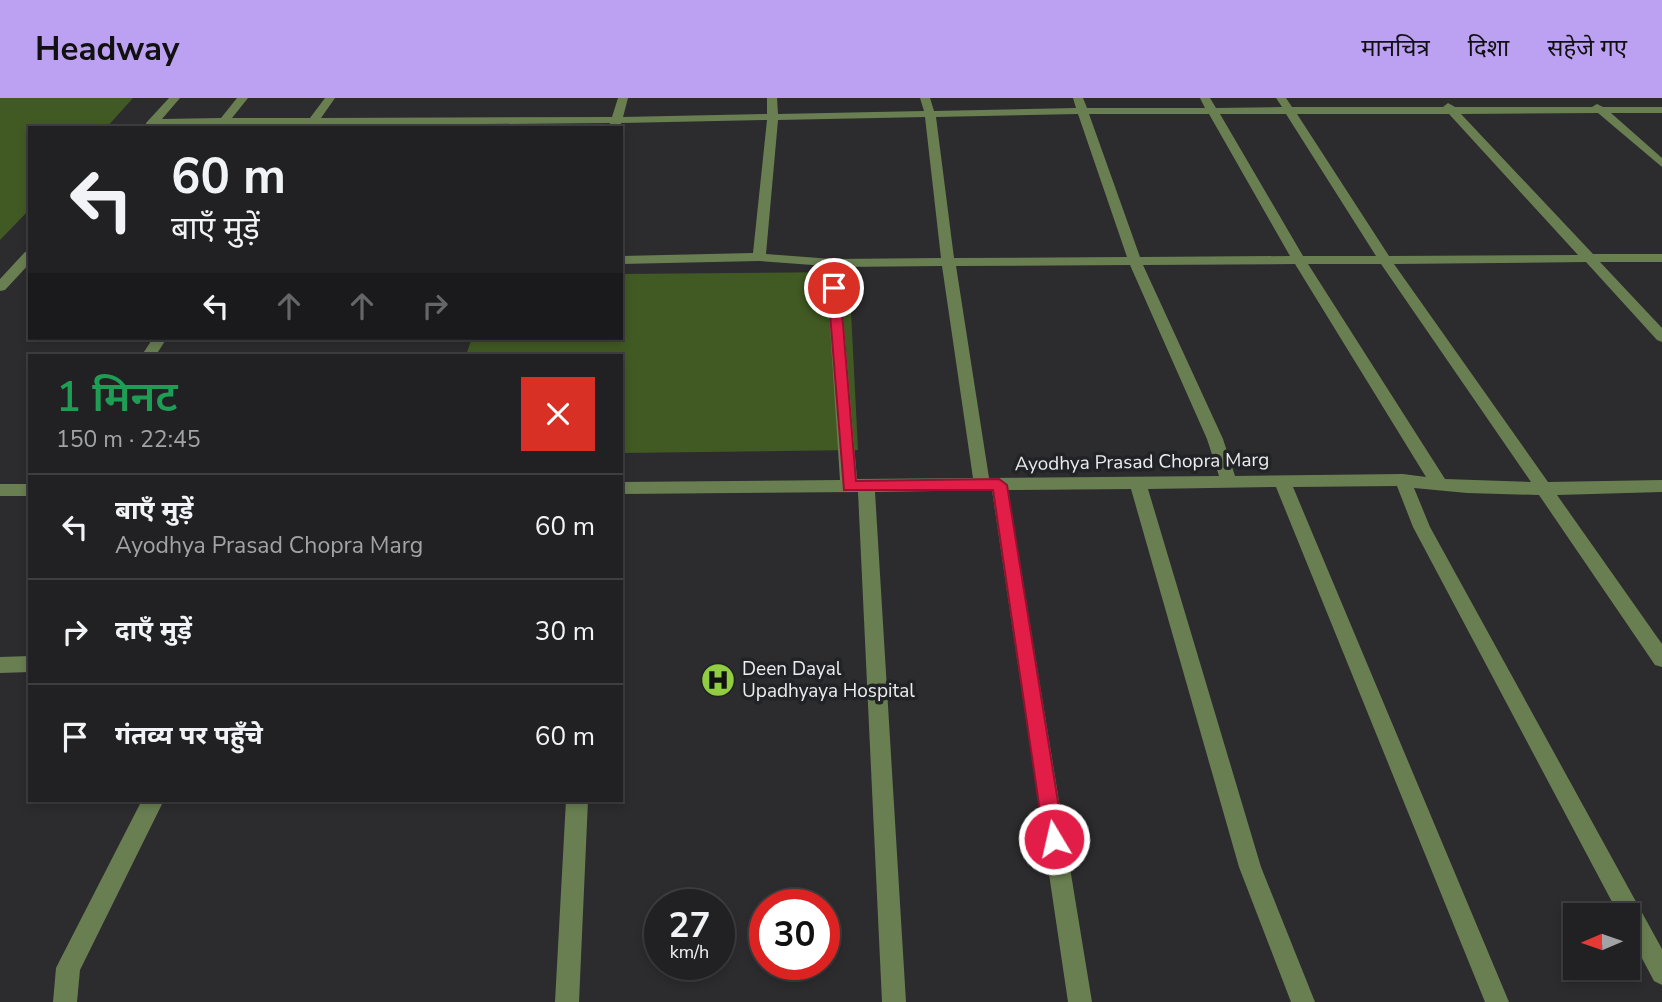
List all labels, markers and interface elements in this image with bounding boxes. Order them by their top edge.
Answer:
text: Headway [35,27,179,72]
text: मानचित्र [1361,32,1430,64]
text: दिशा [1468,32,1509,64]
text: सहेजे गए [1547,32,1627,64]
text: 60 m [171,143,286,210]
icon: left [56,154,147,245]
text: बाएँ मुड़ें [171,207,260,250]
pin [804,258,864,318]
icon: arrive [815,269,853,307]
icon: left [197,287,235,325]
icon: ahead [270,287,308,325]
icon: ahead [343,287,381,325]
icon: right [416,287,454,325]
text: 1 मिनट [56,369,178,426]
button: close [521,377,595,451]
text: 150 m · 22:45 [56,424,201,455]
street label: Ayodhya Prasad Chopra Marg [1014,447,1270,477]
text: बाएँ मुड़ें [115,493,193,528]
icon: left [56,508,94,546]
text: 60 m [535,509,595,544]
text: Ayodhya Prasad Chopra Marg [115,530,423,561]
icon: right [56,613,94,651]
text: दाएँ मुड़ें [115,613,192,648]
text: 30 m [535,614,595,649]
place label: Deen Dayal Upadhyaya Hospital [742,656,915,704]
hospital icon: Deen Dayal Upadhyaya Hospital [699,661,737,699]
icon: arrive [56,718,94,756]
text: गंतव्य पर पहुँचे [115,718,263,753]
text: 60 m [535,719,595,754]
position arrow [1017,802,1091,876]
speed limit sign: 30 [749,889,840,980]
text: 27 [668,902,711,949]
north arrow [1563,903,1640,980]
map controls [1563,903,1640,980]
text: km/h [670,940,709,964]

